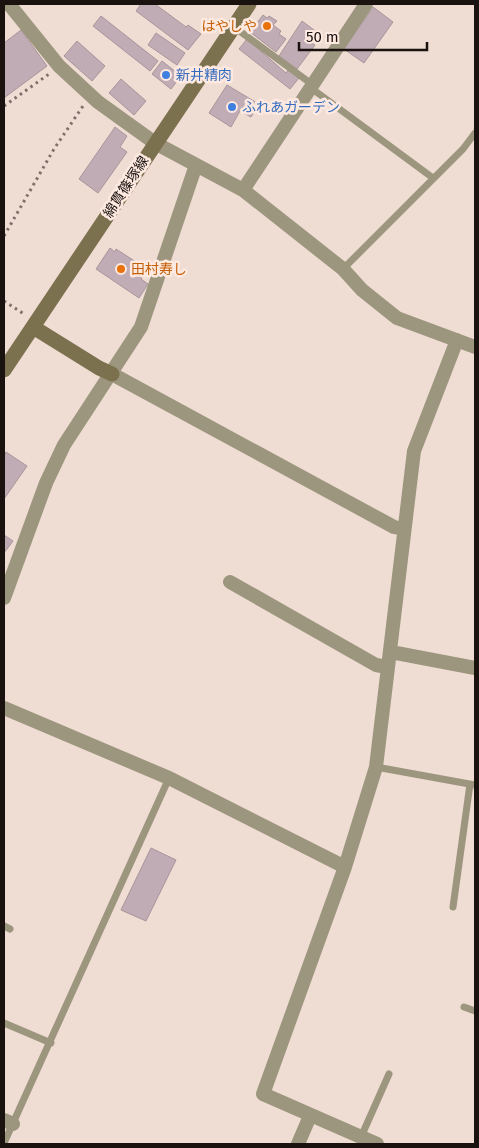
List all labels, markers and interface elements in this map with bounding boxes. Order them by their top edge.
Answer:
place label: はやしや [201,18,257,35]
marker: はやしや [261,20,273,32]
scale bar [299,20,426,52]
text: 50 m [306,28,339,46]
place label: 新井精肉 [176,67,232,84]
marker: 新井精肉 [160,69,172,81]
place label: ふれあガーデン [242,99,340,116]
marker: ふれあガーデン [226,101,238,113]
street label: 綿貫篠塚線 [100,153,152,221]
place label: 田村寿し [131,261,187,278]
marker: 田村寿し [115,263,127,275]

